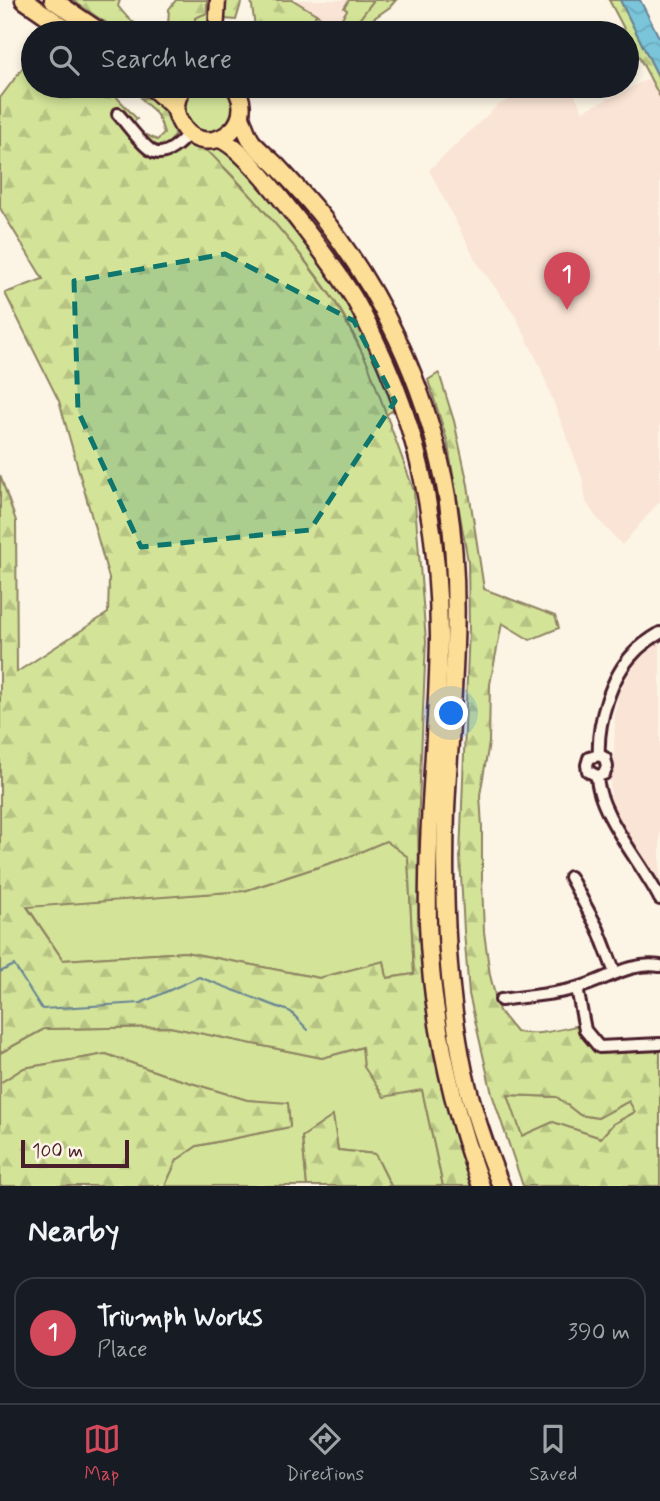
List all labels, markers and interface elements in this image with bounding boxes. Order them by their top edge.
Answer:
search box [21,21,639,98]
icon: search [45,41,83,79]
text: Search here [101,43,232,77]
pin: 1 [544,252,590,310]
your location [434,696,468,730]
scale bar [21,1137,130,1169]
text: 100 m [32,1139,83,1164]
text: Nearby [28,1212,119,1251]
text: Triumph Works [97,1301,263,1335]
text: 1 [48,1318,58,1348]
text: 390 m [568,1318,630,1348]
text: Place [97,1335,148,1365]
tab: Map [83,1420,121,1487]
tab: Directions [286,1420,364,1487]
tab: Saved [529,1420,577,1487]

